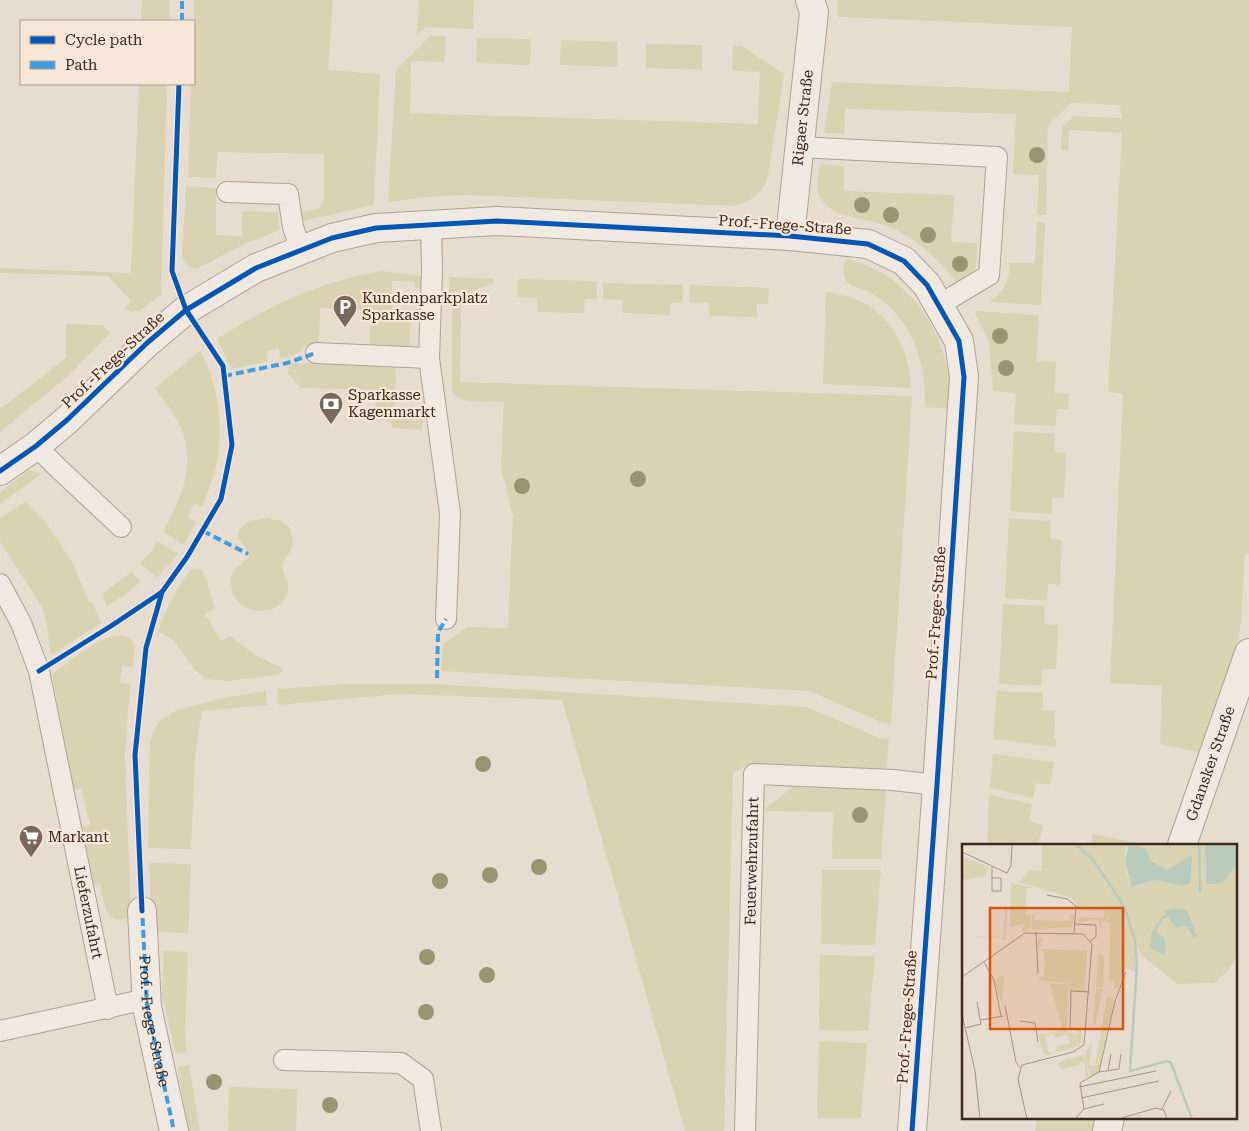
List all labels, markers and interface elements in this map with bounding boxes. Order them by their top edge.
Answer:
legend [20,20,195,85]
text: Cycle path [65,31,143,49]
text: Path [65,56,98,74]
street label: Rigaer Straße [789,69,817,167]
street label: Prof.-Frege-Straße [718,211,852,239]
place label: Kundenparkplatz Sparkasse [362,289,487,324]
parking icon: Kundenparkplatz Sparkasse [332,294,358,328]
street label: Prof.-Frege-Straße [58,308,168,412]
place label: Sparkasse Kagenmarkt [348,386,436,421]
bank icon: Sparkasse Kagenmarkt [318,391,344,425]
street label: Prof.-Frege-Straße [922,546,950,680]
street label: Gdansker Straße [1182,704,1239,824]
street label: Feuerwehrzufahrt [741,796,762,926]
supermarket icon: Markant [18,824,44,858]
place label: Markant [48,828,109,846]
inset map [962,844,1236,1118]
street label: Lieferzufahrt [70,864,107,961]
street label: Prof.-Frege-Straße [893,950,921,1084]
street label: Prof.-Frege-Straße [135,955,173,1089]

